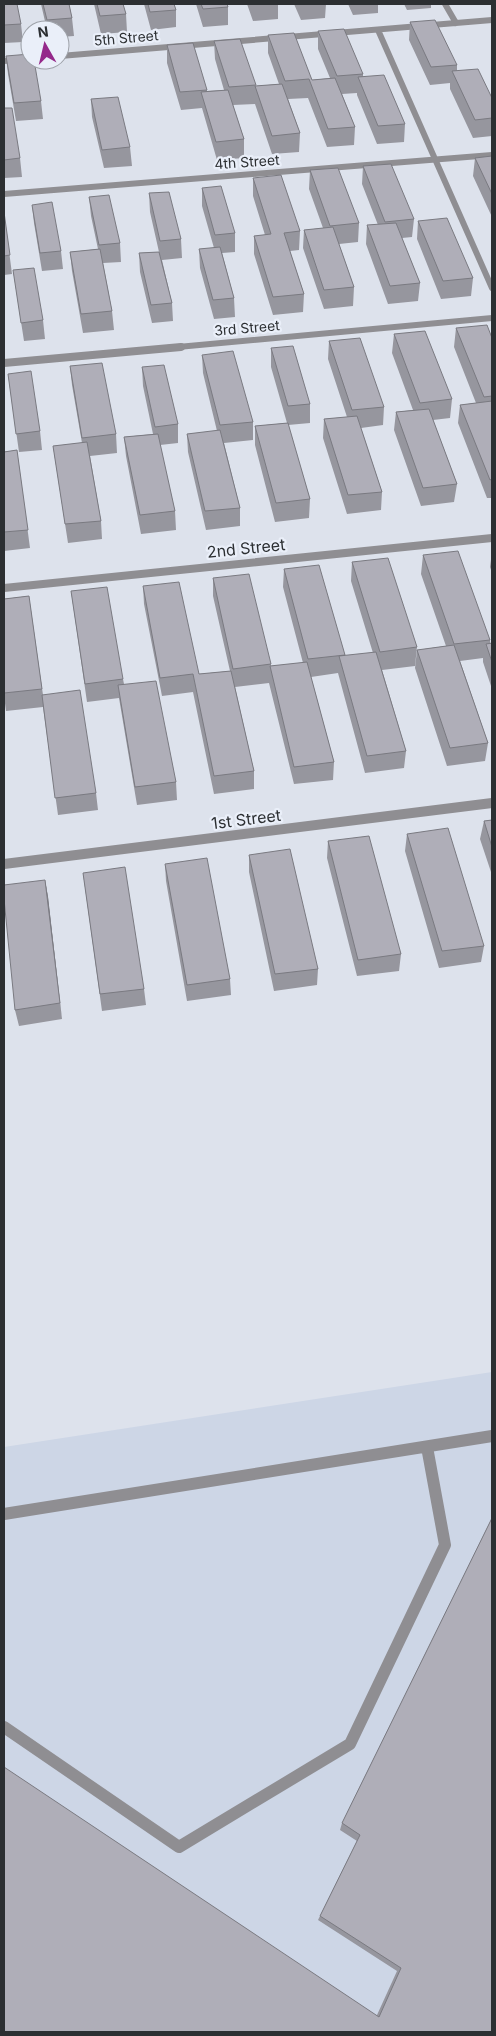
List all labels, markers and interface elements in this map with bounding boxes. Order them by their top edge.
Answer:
north arrow [20,20,70,70]
text: N [37,22,50,41]
street label: 5th Street [93,26,159,49]
street label: 4th Street [214,151,281,172]
street label: 3rd Street [213,316,281,339]
street label: 2nd Street [206,534,286,562]
street label: 1st Street [210,805,282,833]

